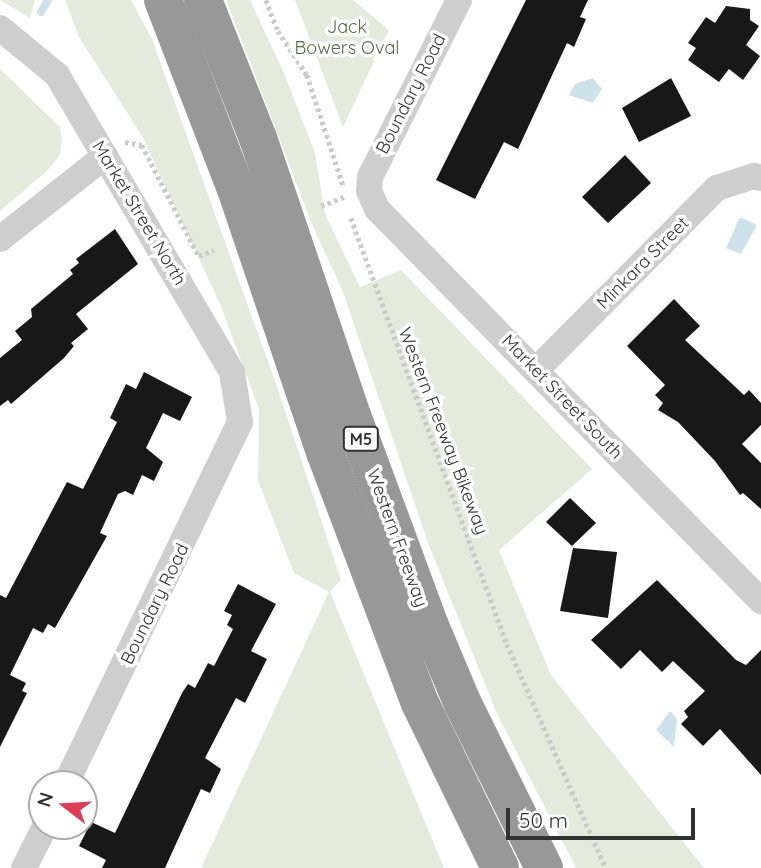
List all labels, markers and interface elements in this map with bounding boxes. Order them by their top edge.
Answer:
park label: Jack Bowers Oval [295,17,399,60]
street label: Boundary Road [371,30,451,158]
street label: Market Street North [87,137,191,289]
street label: Minkara Street [592,212,694,314]
street label: Western Freeway Bikeway [393,324,493,538]
street label: Market Street South [497,330,627,464]
road number: M5 [342,426,380,452]
street label: Western Freeway [362,466,432,610]
street label: Boundary Road [116,540,194,668]
north arrow [28,770,98,840]
text: N [31,789,58,810]
scale bar [509,794,698,838]
text: 50 m [519,807,568,833]

